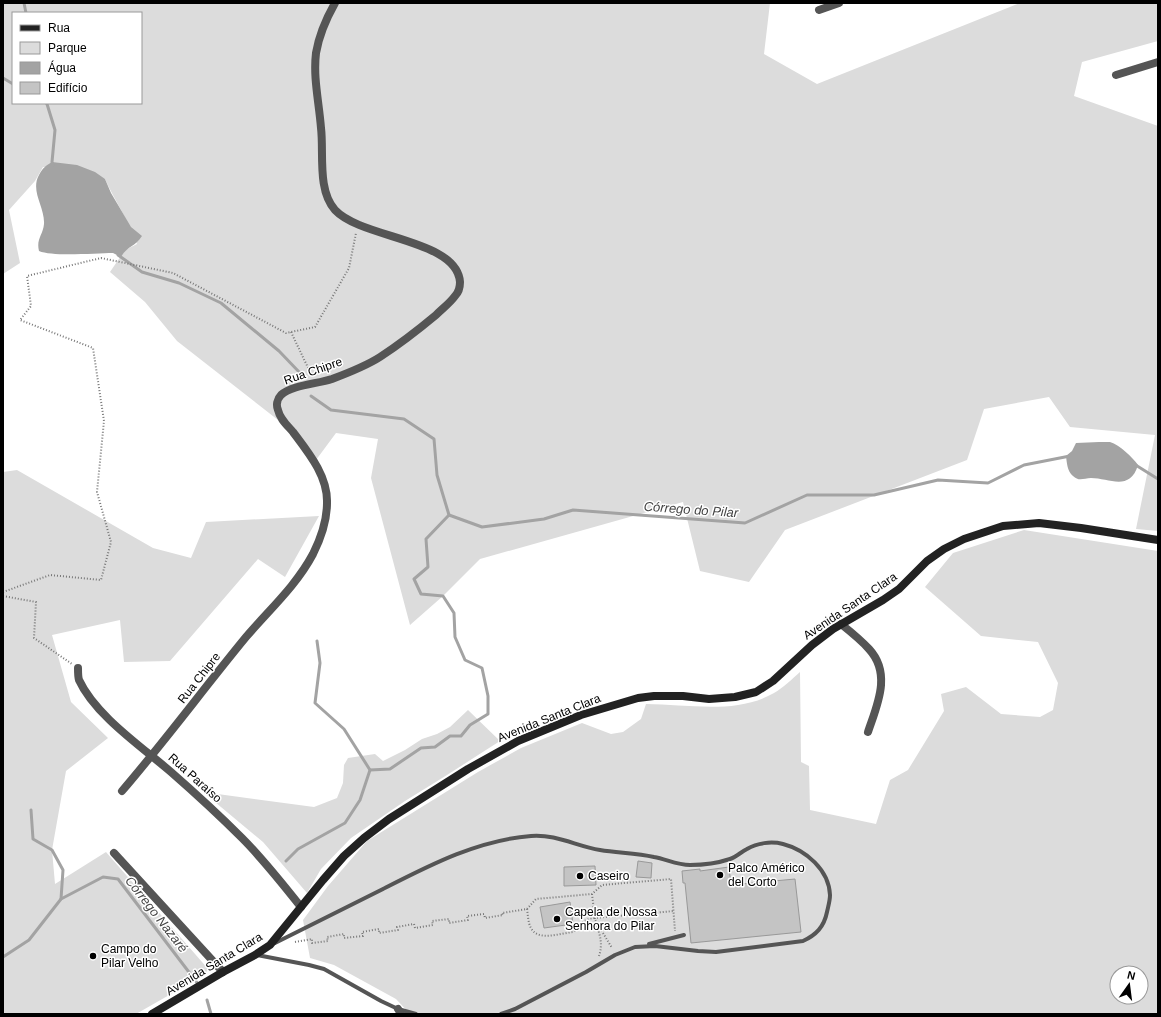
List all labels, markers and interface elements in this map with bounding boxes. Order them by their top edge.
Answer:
legend [12,12,142,104]
text: Rua [48,21,70,35]
text: Parque [48,41,87,55]
text: Água [48,60,76,75]
text: Edifício [48,81,88,95]
street label: Rua Chipre [282,354,344,388]
water label: Córrego do Pilar [643,499,739,520]
street label: Avenida Santa Clara [801,569,900,643]
street label: Rua Chipre [175,650,223,706]
street label: Avenida Santa Clara [495,691,603,745]
street label: Rua Paraíso [166,750,225,806]
place label: Palco Américo del Corto [728,861,805,889]
place label: Caseiro [588,869,630,883]
marker: Palco Américo del Corto [715,870,725,880]
marker: Caseiro [575,871,585,881]
water label: Córrego Nazaré [122,873,191,955]
place label: Capela de Nossa Senhora do Pilar [565,905,657,933]
marker: Capela de Nossa Senhora do Pilar [552,914,562,924]
street label: Avenida Santa Clara [163,930,265,998]
place label: Campo do Pilar Velho [101,942,159,970]
marker: Campo do Pilar Velho [88,951,98,961]
north arrow [1109,965,1149,1005]
text: N [1126,969,1137,982]

